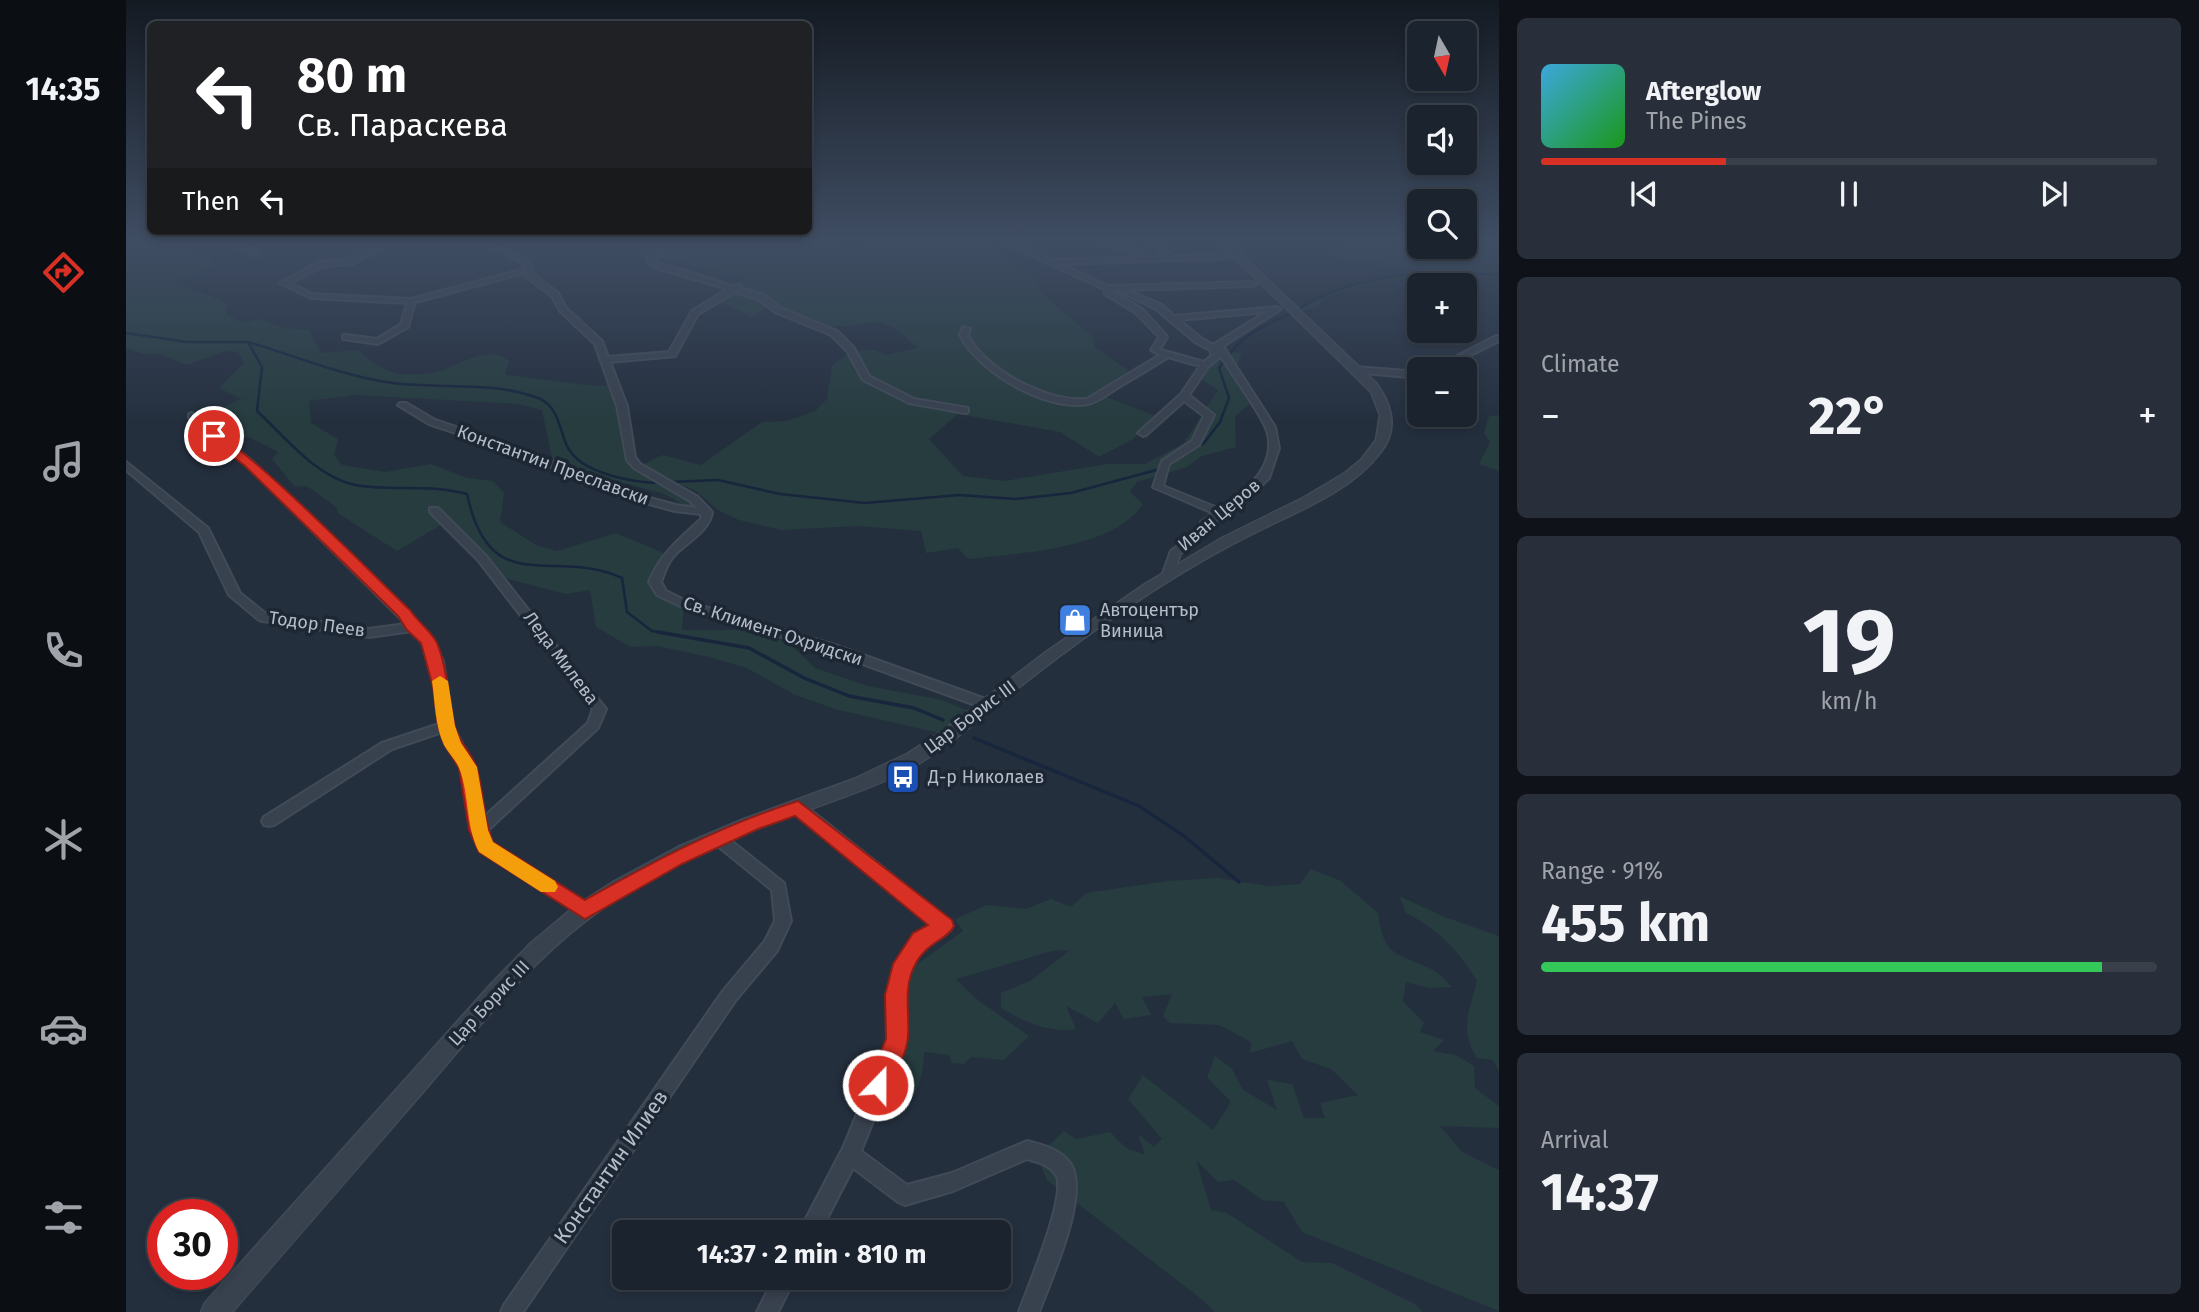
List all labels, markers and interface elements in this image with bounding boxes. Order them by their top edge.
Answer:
north arrow [1407,21,1477,91]
map controls [1407,21,1477,427]
text: 80 m [297,46,407,105]
icon: left [182,49,273,140]
text: 14:35 [26,70,100,108]
text: Afterglow [1646,76,1761,107]
button: sound [1407,105,1477,175]
text: Св. Параскева [297,106,508,144]
text: The Pines [1646,107,1747,135]
icon: previous [1625,175,1663,213]
icon: pause [1830,175,1868,213]
icon: next [2035,175,2073,213]
icon: left [254,182,292,220]
text: Then [182,186,240,217]
button: search [1407,189,1477,259]
icon: directions [39,248,88,297]
button: + [1407,273,1477,343]
text: Climate [1541,350,1620,378]
button: − [1407,357,1477,427]
text: 22° [1809,385,1889,448]
text: − [1541,393,1560,439]
text: + [2138,393,2157,439]
pin [184,406,244,466]
icon: arrive [195,417,233,455]
street label: Константин Преславски [454,420,652,510]
icon: music [39,437,88,486]
street label: Иван Церов [1173,474,1265,556]
text: 19 [1802,587,1896,696]
street label: Св. Климент Охридски [680,592,866,670]
place label: Автоцентър Виница [1100,599,1199,642]
shop icon: Автоцентър Виница [1056,601,1094,639]
street label: Тодор Пеев [268,606,366,642]
street label: Леда Милева [519,607,603,709]
icon: phone [39,626,88,675]
street label: Цар Борис III [920,675,1020,759]
text: km/h [1821,687,1877,715]
bus stop icon: Д-р Николаев [884,758,922,796]
place label: Д-р Николаев [927,766,1044,788]
icon: climate [39,815,88,864]
text: Range · 91% [1541,857,1663,885]
text: 455 km [1541,892,1710,955]
street label: Цар Борис III [444,956,534,1050]
icon: car [39,1004,88,1053]
position arrow [841,1048,915,1122]
street label: Константин Илиев [548,1085,674,1249]
text: Arrival [1541,1126,1608,1154]
text: 14:37 [1541,1161,1659,1224]
icon: filters [39,1193,88,1242]
speed limit sign: 30 [147,1199,238,1290]
text: 14:37 · 2 min · 810 m [697,1239,926,1270]

